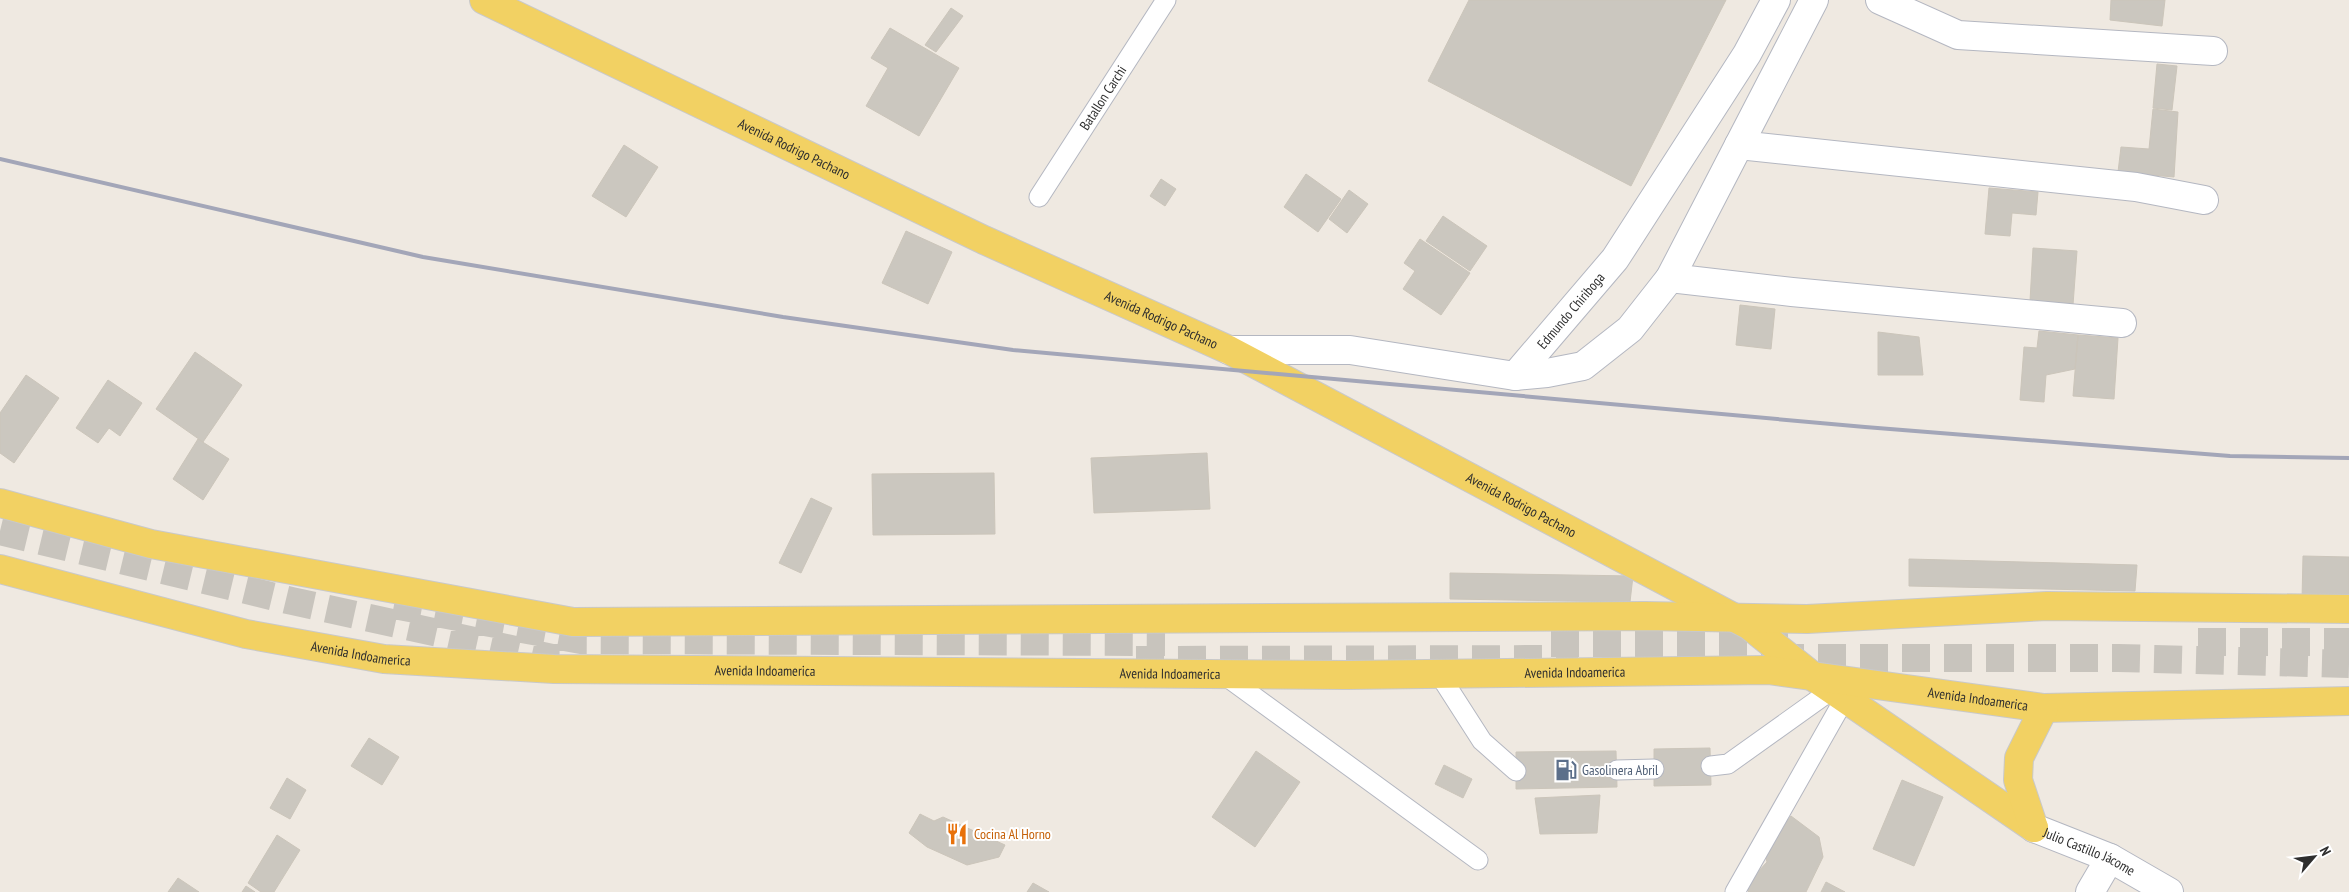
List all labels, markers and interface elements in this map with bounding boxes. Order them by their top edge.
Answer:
street label: Batallon Carchi [1076,62,1130,134]
street label: Avenida Rodrigo Pachano [735,114,853,183]
street label: Edmundo Chiriboga [1533,269,1609,353]
street label: Avenida Rodrigo Pachano [1102,286,1221,353]
street label: Avenida Rodrigo Pachano [1463,468,1580,541]
street label: Avenida Indoamerica [309,637,411,670]
street label: Avenida Indoamerica [715,661,815,680]
street label: Avenida Indoamerica [1524,663,1626,682]
street label: Avenida Indoamerica [1120,664,1220,683]
street label: Avenida Indoamerica [1927,683,2029,715]
fuel station icon: Gasolinera Abril [1553,757,1579,783]
place label: Gasolinera Abril [1582,761,1659,779]
restaurant icon: Cocina Al Horno [944,821,970,847]
street label: Julio Castillo Jácome [2040,823,2139,880]
place label: Cocina Al Horno [974,825,1051,843]
north arrow [2289,832,2339,882]
text: N [2316,843,2335,858]

